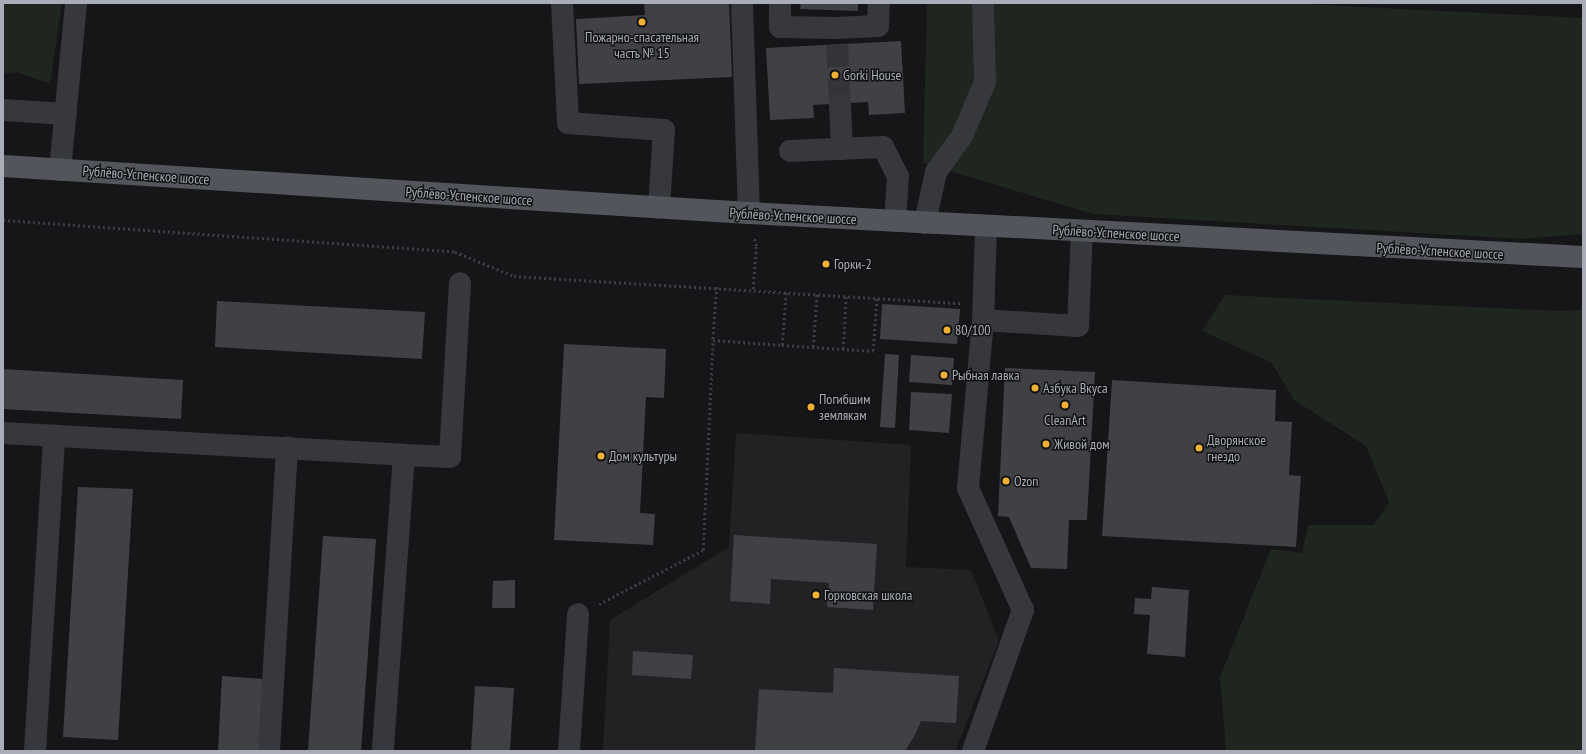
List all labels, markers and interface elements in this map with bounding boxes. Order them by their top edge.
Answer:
marker: Пожарно-спасательная часть № 15 [637,17,647,27]
place label: Пожарно-спасательная часть № 15 [585,29,699,62]
place label: Gorki House [843,67,901,83]
marker: Gorki House [830,70,840,80]
street label: Рублёво-Успенское шоссе [82,162,210,188]
street label: Рублёво-Успенское шоссе [405,183,533,209]
street label: Рублёво-Успенское шоссе [729,204,857,228]
street label: Рублёво-Успенское шоссе [1052,221,1180,245]
street label: Рублёво-Успенское шоссе [1376,239,1504,263]
place label: Горки-2 [834,256,872,272]
marker: Горки-2 [821,259,831,269]
place label: 80/100 [955,322,991,338]
marker: 80/100 [942,325,952,335]
place label: Рыбная лавка [952,367,1020,383]
marker: Рыбная лавка [939,370,949,380]
place label: Азбука Вкуса [1043,380,1107,396]
marker: Азбука Вкуса [1030,383,1040,393]
place label: Погибшим землякам [819,391,871,424]
marker: CleanArt [1060,400,1070,410]
marker: Погибшим землякам [806,402,816,412]
place label: CleanArt [1044,412,1086,428]
place label: Дворянское гнездо [1207,432,1266,464]
place label: Живой дом [1054,436,1110,452]
marker: Живой дом [1041,439,1051,449]
marker: Дворянское гнездо [1194,443,1204,453]
place label: Дом культуры [609,448,677,464]
marker: Дом культуры [596,451,606,461]
place label: Ozon [1014,473,1039,489]
marker: Ozon [1001,476,1011,486]
place label: Горковская школа [824,587,912,603]
marker: Горковская школа [811,590,821,600]

